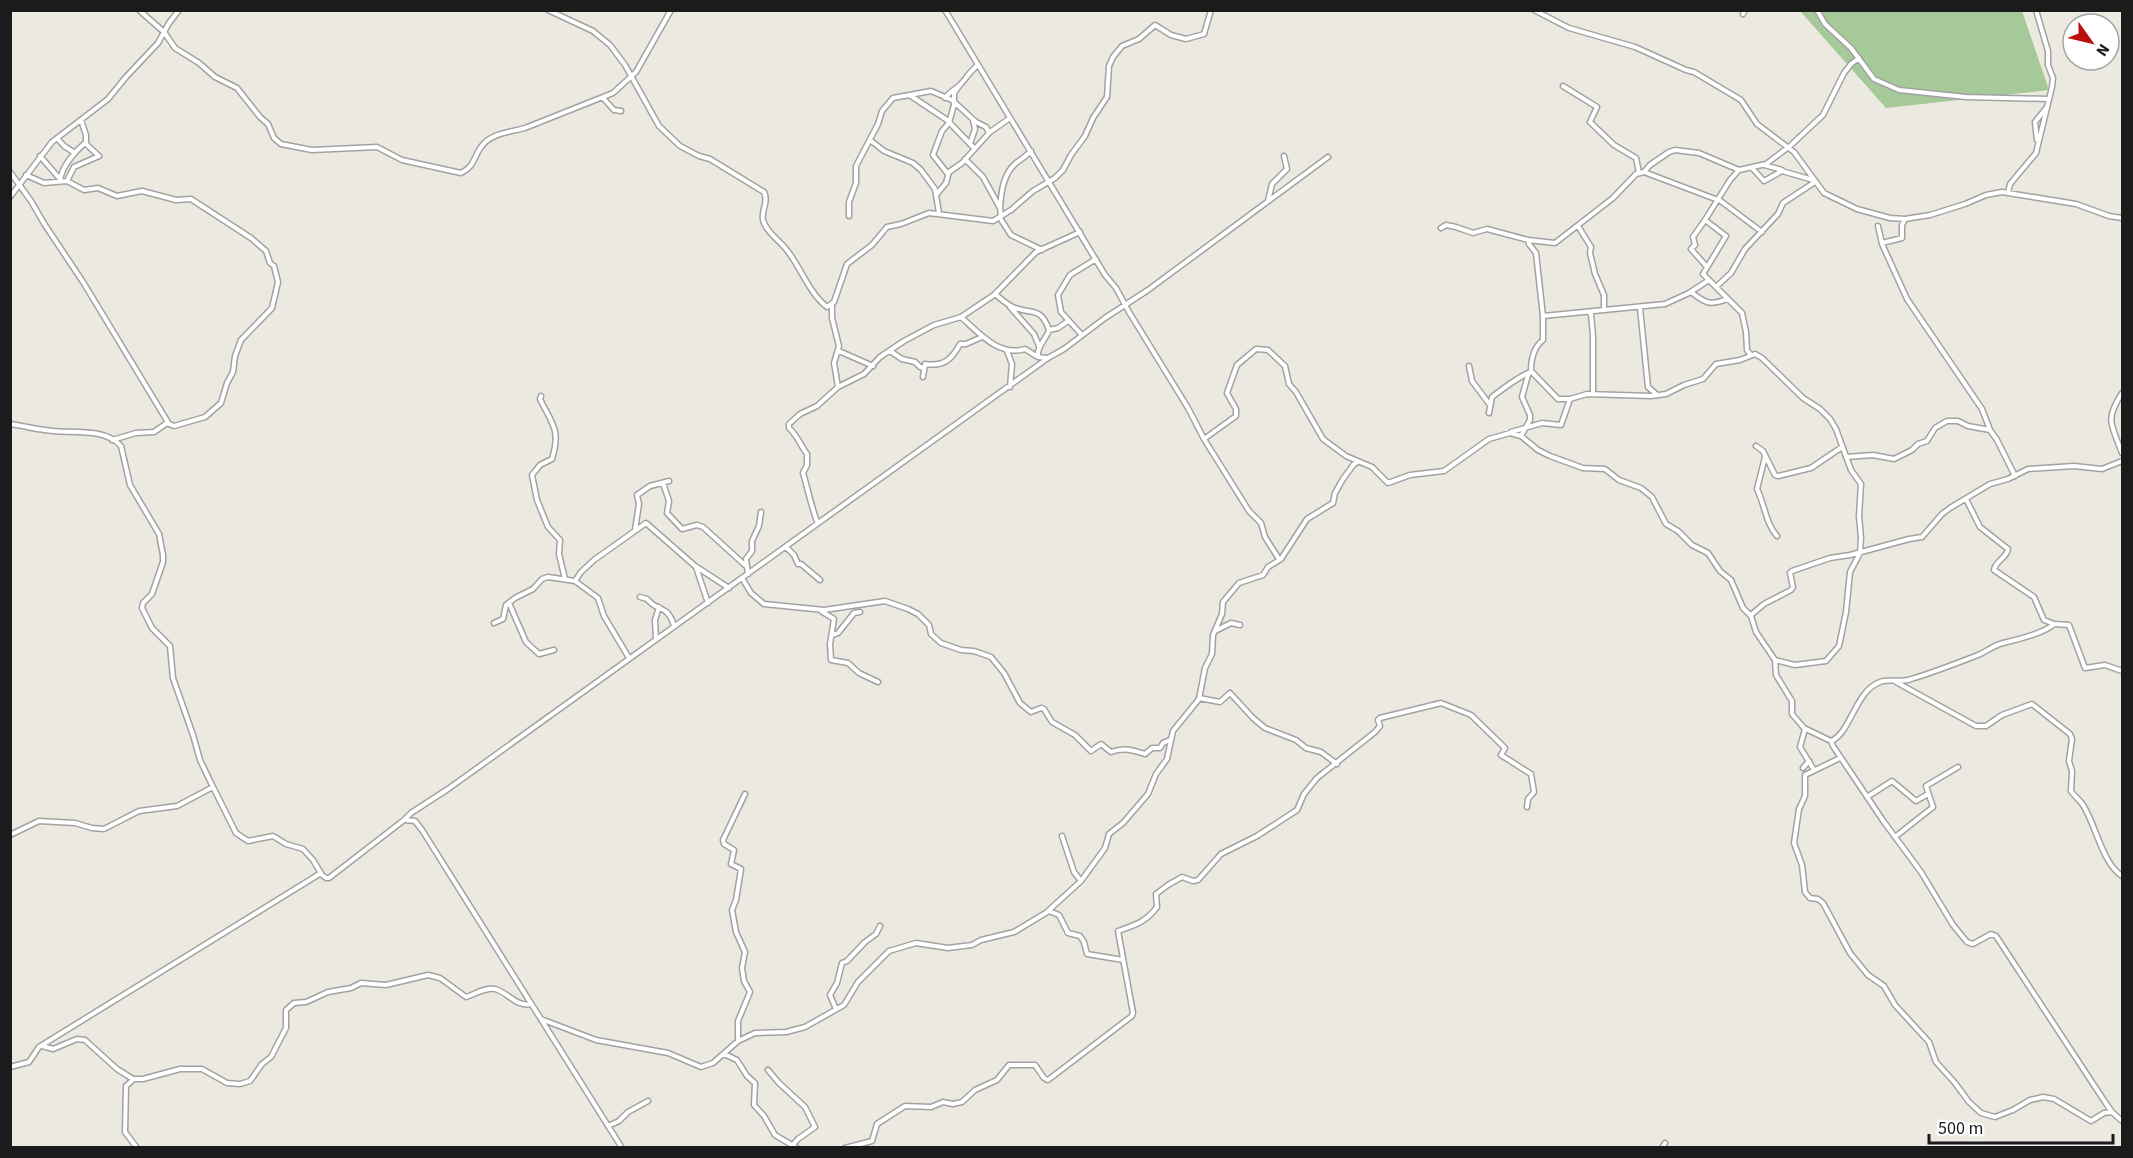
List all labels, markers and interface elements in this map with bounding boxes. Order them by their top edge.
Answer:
north arrow [2061,12,2121,72]
text: N [2091,39,2115,60]
scale bar [1929,1107,2114,1145]
text: 500 m [1938,1116,1983,1141]

